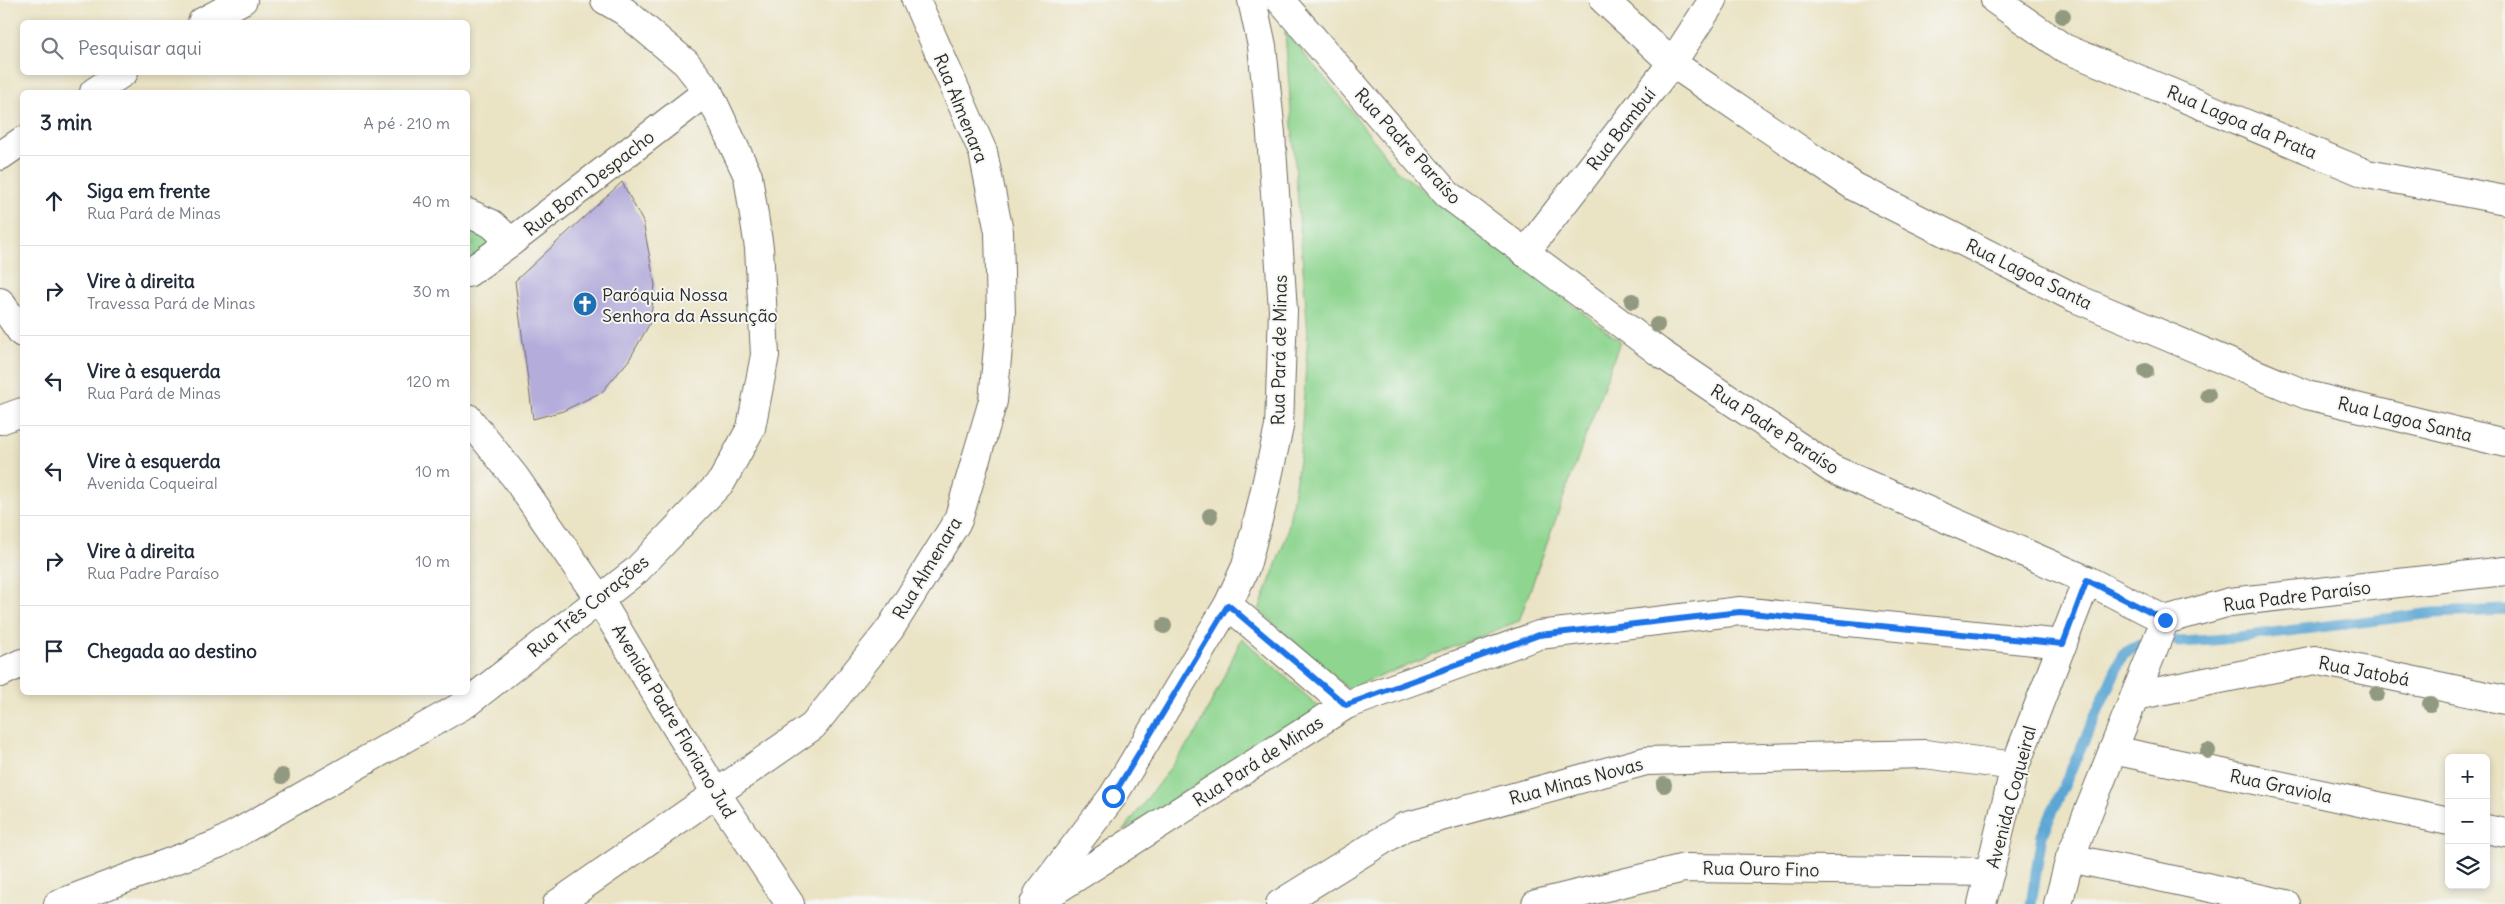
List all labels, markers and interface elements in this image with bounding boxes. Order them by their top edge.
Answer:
search box [20,20,470,75]
icon: search [38,34,66,62]
text: Pesquisar aqui [78,36,202,60]
street label: Rua Almenara [929,50,993,166]
street label: Rua Lagoa da Prata [2164,80,2320,164]
street label: Rua Padre Paraíso [1350,83,1466,209]
street label: Rua Bambuí [1582,83,1660,175]
text: 3 min [40,109,92,136]
text: A pé · 210 m [364,113,450,133]
street label: Rua Bom Despacho [519,125,659,241]
text: Siga em frente [87,179,210,203]
icon: ahead [40,187,68,215]
text: 40 m [412,191,450,211]
text: Rua Pará de Minas [87,203,221,223]
street label: Rua Lagoa Santa [1962,233,2096,315]
text: Vire à direita [87,269,195,293]
street label: Rua Pará de Minas [1266,274,1292,426]
icon: right [40,277,68,305]
text: 30 m [413,281,450,301]
place label: Paróquia Nossa Senhora da Assunção [602,283,778,327]
church icon: Paróquia Nossa Senhora da Assunção [572,291,598,317]
text: Travessa Pará de Minas [87,293,255,313]
text: Vire à esquerda [87,359,221,383]
icon: left [40,367,68,395]
text: 120 m [407,371,450,391]
street label: Rua Padre Paraíso [1706,379,1844,479]
text: Rua Pará de Minas [87,383,221,403]
street label: Rua Lagoa Santa [2335,391,2475,447]
text: Vire à esquerda [87,449,221,473]
icon: left [40,457,68,485]
text: 10 m [415,461,450,481]
text: Avenida Coqueiral [87,473,218,493]
street label: Rua Almenara [887,513,967,623]
text: Vire à direita [87,539,195,563]
icon: right [40,547,68,575]
street label: Rua Três Corações [523,550,653,662]
text: 10 m [415,551,450,571]
text: Rua Padre Paraíso [87,563,219,583]
street label: Rua Padre Paraíso [2222,576,2372,616]
route end [2154,609,2177,632]
street label: Avenida Padre Floriano Jud [607,620,741,823]
icon: arrive [40,637,68,665]
text: Chegada ao destino [87,639,257,663]
street label: Rua Jatobá [2317,651,2411,691]
street label: Rua Pará de Minas [1189,710,1327,812]
street label: Avenida Coqueiral [1981,723,2041,871]
street label: Rua Minas Novas [1507,752,1645,810]
map controls [2445,754,2490,889]
button: + [2445,754,2490,799]
street label: Rua Graviola [2228,764,2334,808]
route start [1102,785,1125,808]
button: − [2445,799,2490,844]
button: layers [2445,844,2490,889]
street label: Rua Ouro Fino [1702,856,1820,882]

